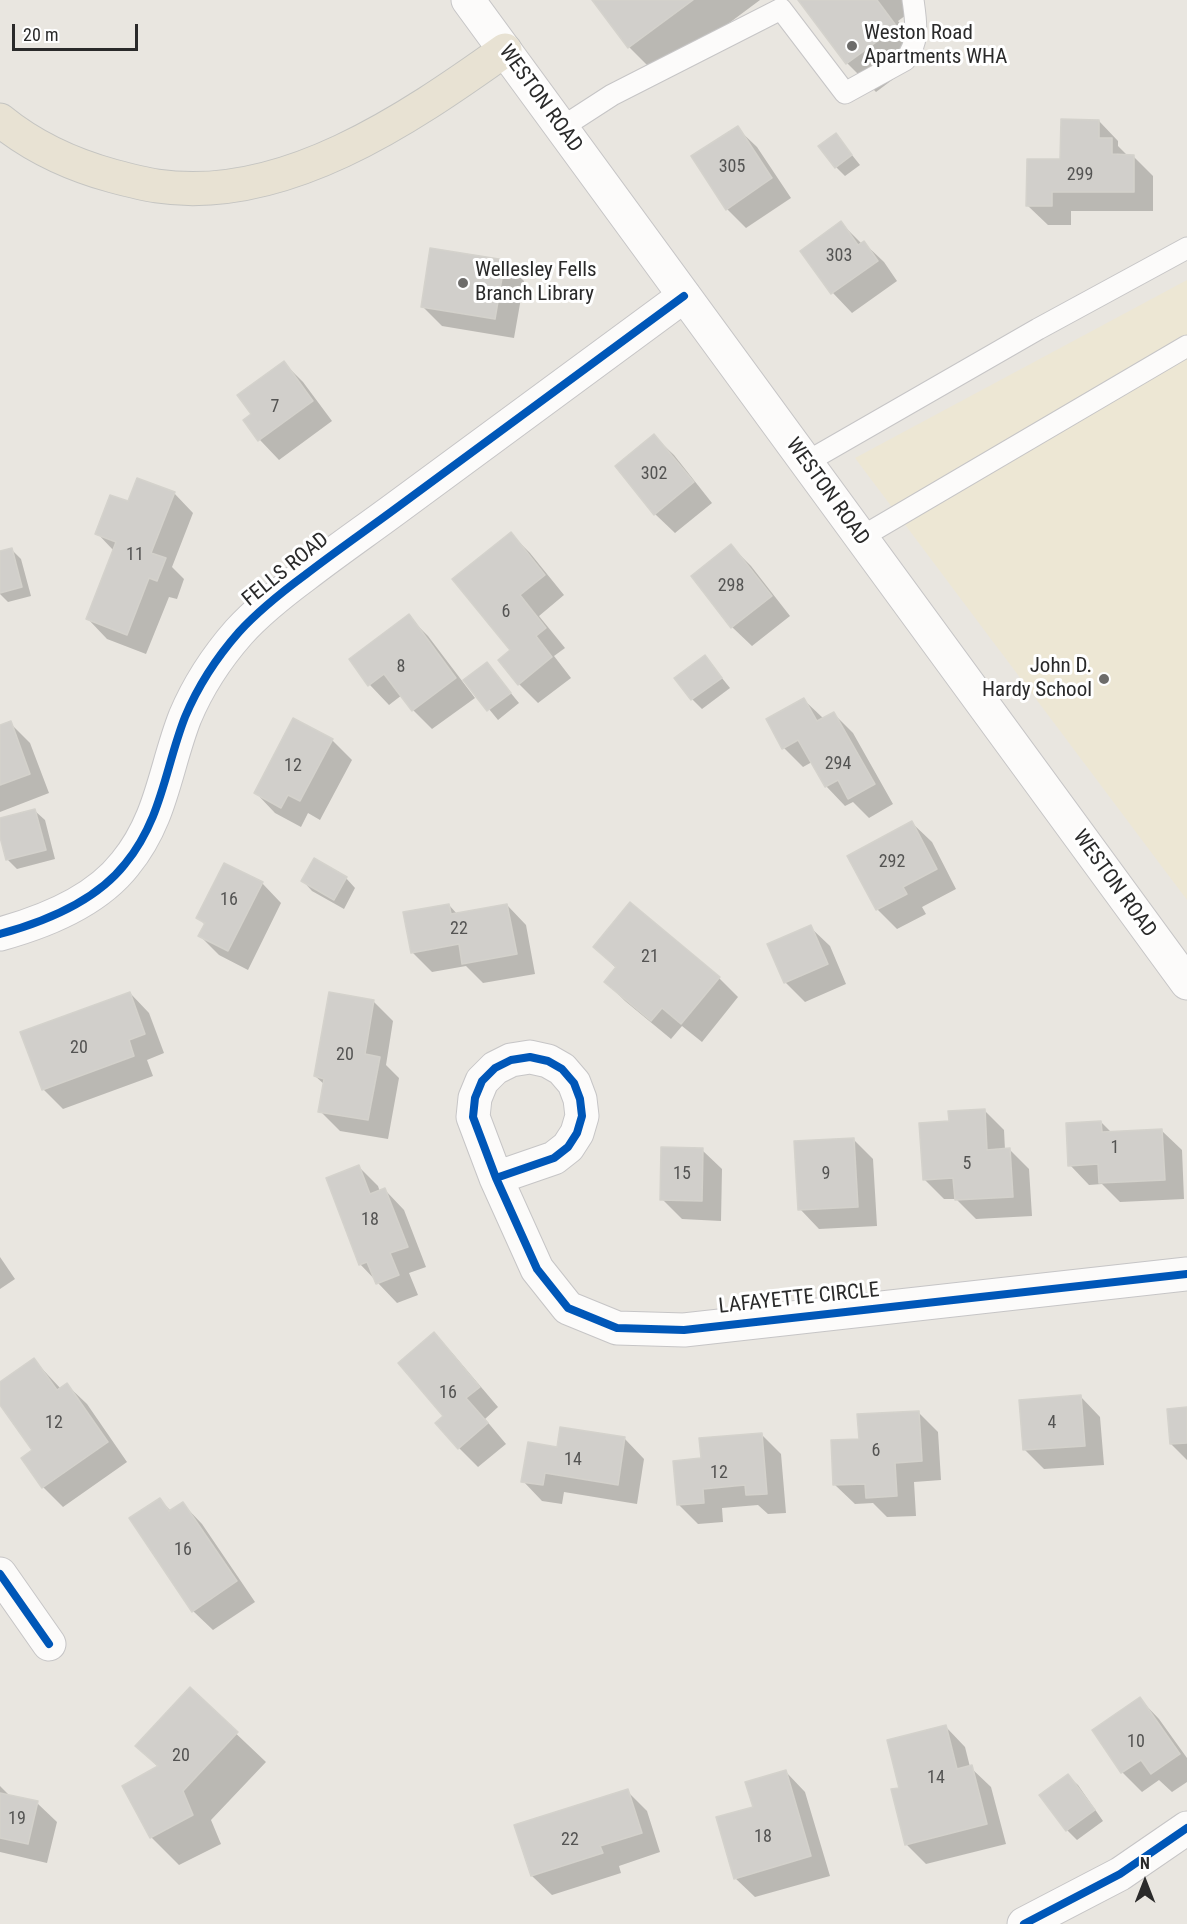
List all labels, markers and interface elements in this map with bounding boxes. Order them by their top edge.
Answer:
scale bar [15,12,141,50]
place label: Weston Road Apartments WHA [864,21,1007,71]
text: 20 m [23,24,58,45]
marker: Weston Road Apartments WHA [845,39,859,53]
street label: WESTON ROAD [493,41,587,157]
house number: 305 [719,156,745,178]
house number: 299 [1067,164,1093,186]
house number: 303 [826,245,852,267]
place label: Wellesley Fells Branch Library [475,258,597,308]
marker: Wellesley Fells Branch Library [456,276,470,290]
house number: 7 [271,396,279,418]
street label: WESTON ROAD [780,434,874,550]
house number: 302 [641,463,667,485]
street label: FELLS ROAD [238,528,334,612]
house number: 11 [126,544,144,566]
house number: 298 [718,575,744,597]
house number: 6 [502,601,510,623]
place label: John D. Hardy School [982,654,1092,704]
house number: 8 [397,656,405,678]
marker: John D. Hardy School [1097,672,1111,686]
house number: 294 [825,753,851,775]
house number: 12 [284,755,302,777]
street label: WESTON ROAD [1067,826,1161,942]
house number: 292 [879,851,905,873]
house number: 16 [220,889,238,911]
house number: 22 [450,918,468,940]
house number: 21 [641,946,659,968]
house number: 20 [70,1037,88,1059]
house number: 20 [336,1044,354,1066]
house number: 1 [1111,1137,1119,1159]
house number: 5 [963,1153,971,1175]
house number: 15 [673,1163,691,1185]
house number: 9 [822,1163,830,1185]
house number: 18 [361,1209,379,1231]
street label: LAFAYETTE CIRCLE [717,1278,881,1320]
house number: 16 [439,1382,457,1404]
house number: 12 [45,1412,63,1434]
house number: 4 [1048,1412,1056,1434]
house number: 6 [872,1440,880,1462]
house number: 14 [564,1449,582,1471]
house number: 12 [710,1462,728,1484]
house number: 16 [174,1539,192,1561]
house number: 10 [1127,1731,1145,1753]
house number: 20 [172,1745,190,1767]
house number: 14 [927,1767,945,1789]
house number: 19 [8,1808,26,1830]
house number: 18 [754,1826,772,1848]
house number: 22 [561,1829,579,1851]
north arrow [1115,1852,1175,1912]
text: N [1140,1854,1150,1873]

